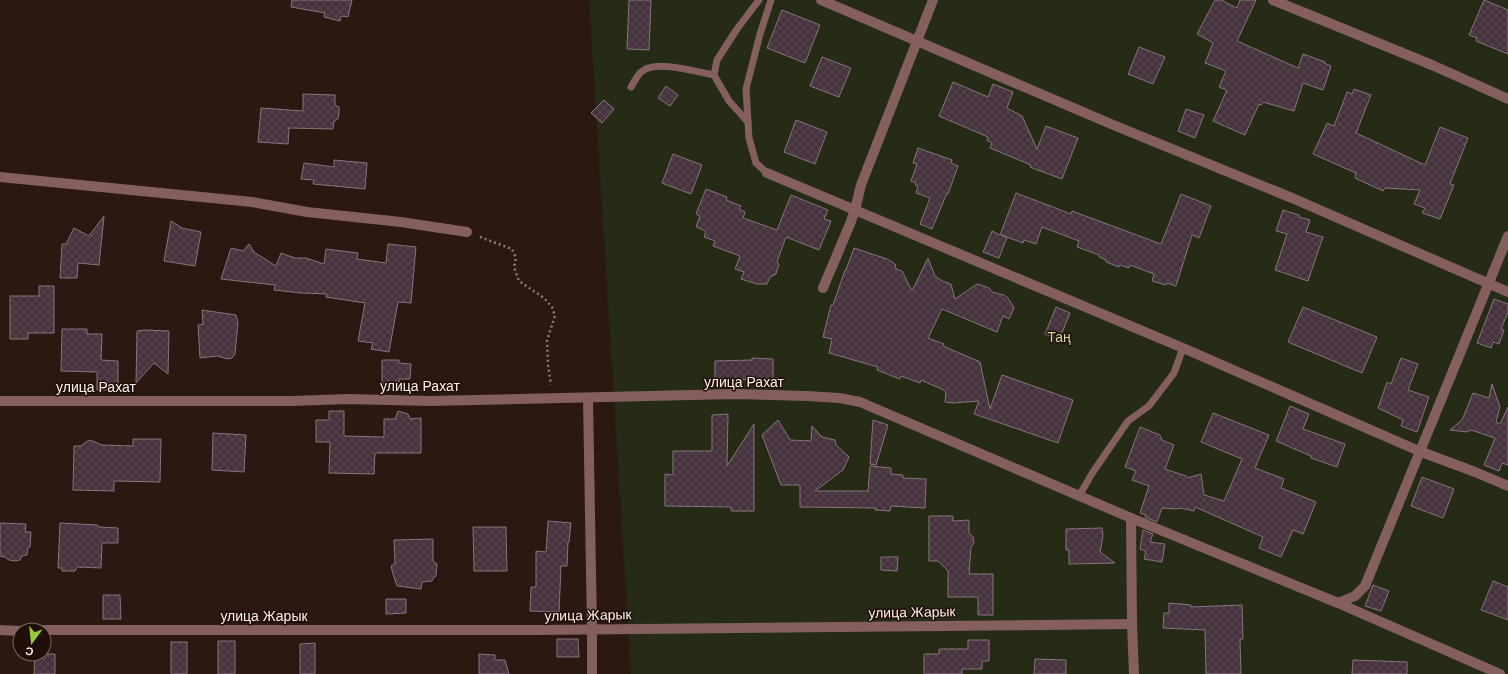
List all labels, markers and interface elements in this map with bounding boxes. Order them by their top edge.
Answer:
park label: Таң [1047,329,1071,345]
street label: улица Рахат [704,374,784,390]
street label: улица Рахат [380,378,460,394]
street label: улица Рахат [56,379,136,395]
street label: улица Жарык [868,603,957,621]
street label: улица Жарык [544,606,633,624]
street label: улица Жарык [220,608,308,624]
north arrow [12,622,52,662]
text: С [24,645,35,658]

